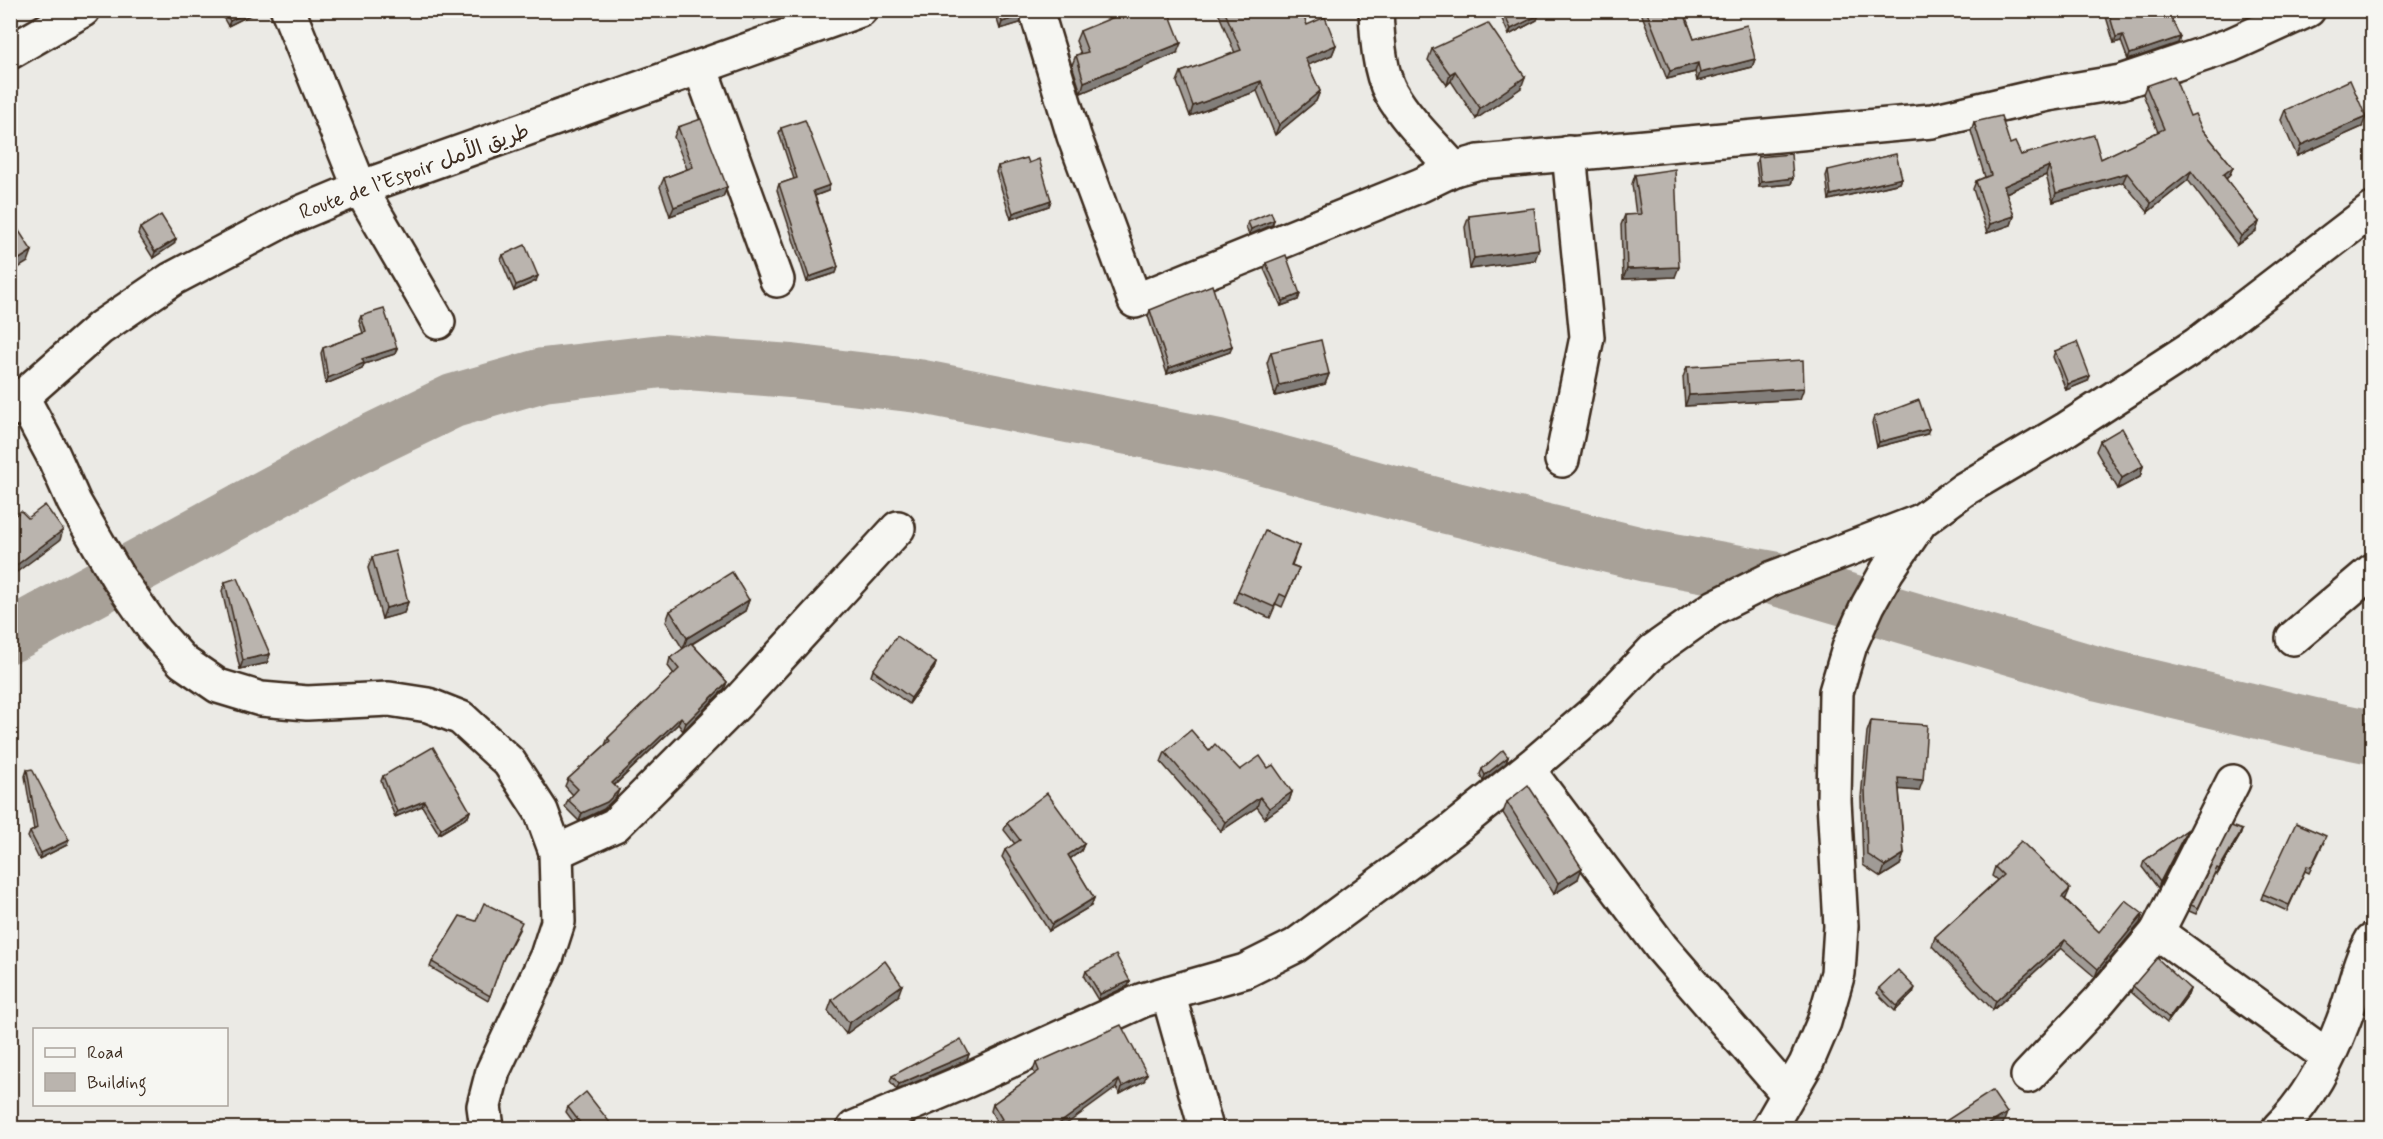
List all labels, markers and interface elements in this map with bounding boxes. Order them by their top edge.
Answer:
street label: Route de l’Espoir طريق الأمل [295,116,533,227]
legend [33,1028,228,1106]
text: Road [87,1041,123,1065]
text: Building [87,1071,147,1097]

